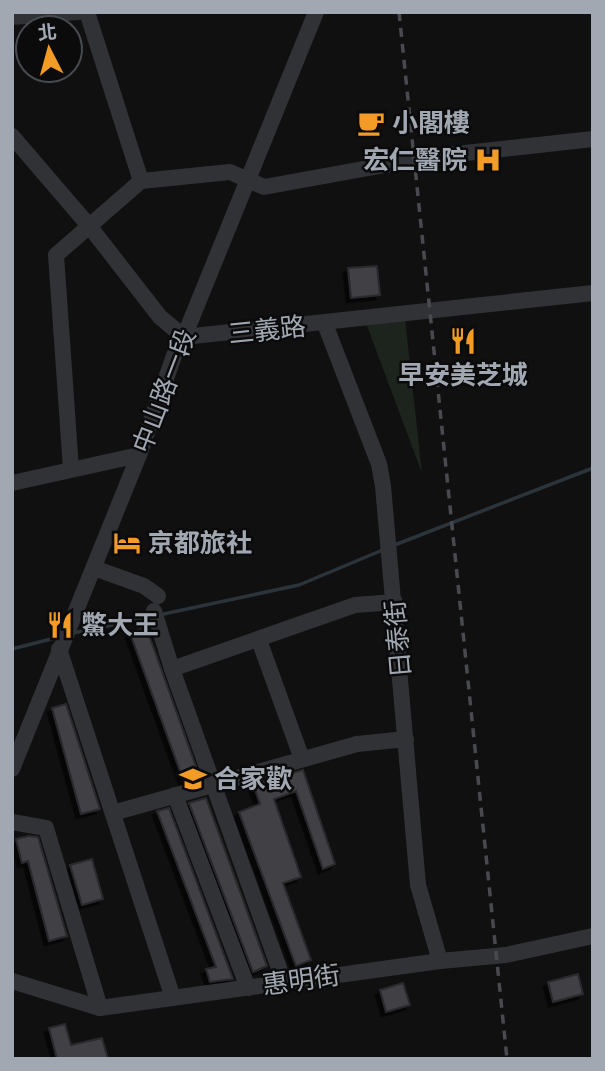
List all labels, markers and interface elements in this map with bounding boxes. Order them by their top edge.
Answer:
north arrow [14,14,84,84]
text: 北 [37,20,58,45]
place label: 小閣樓 [392,107,470,139]
cafe icon: 小閣樓 [356,108,386,138]
place label: 宏仁醫院 [363,144,467,176]
hospital icon: 宏仁醫院 [473,145,503,175]
street label: 三義路 [227,310,307,350]
street label: 中山路一段 [126,325,202,457]
restaurant icon: 早安美芝城 [448,326,478,356]
place label: 早安美芝城 [398,359,528,391]
place label: 京都旅社 [148,527,252,559]
hotel icon: 京都旅社 [112,528,142,558]
street label: 日泰街 [379,599,417,679]
place label: 鱉大王 [81,609,159,641]
restaurant icon: 鱉大王 [45,610,75,640]
place label: 合家歡 [214,763,292,795]
school or university icon: 合家歡 [178,764,208,794]
street label: 惠明街 [260,959,342,1001]

